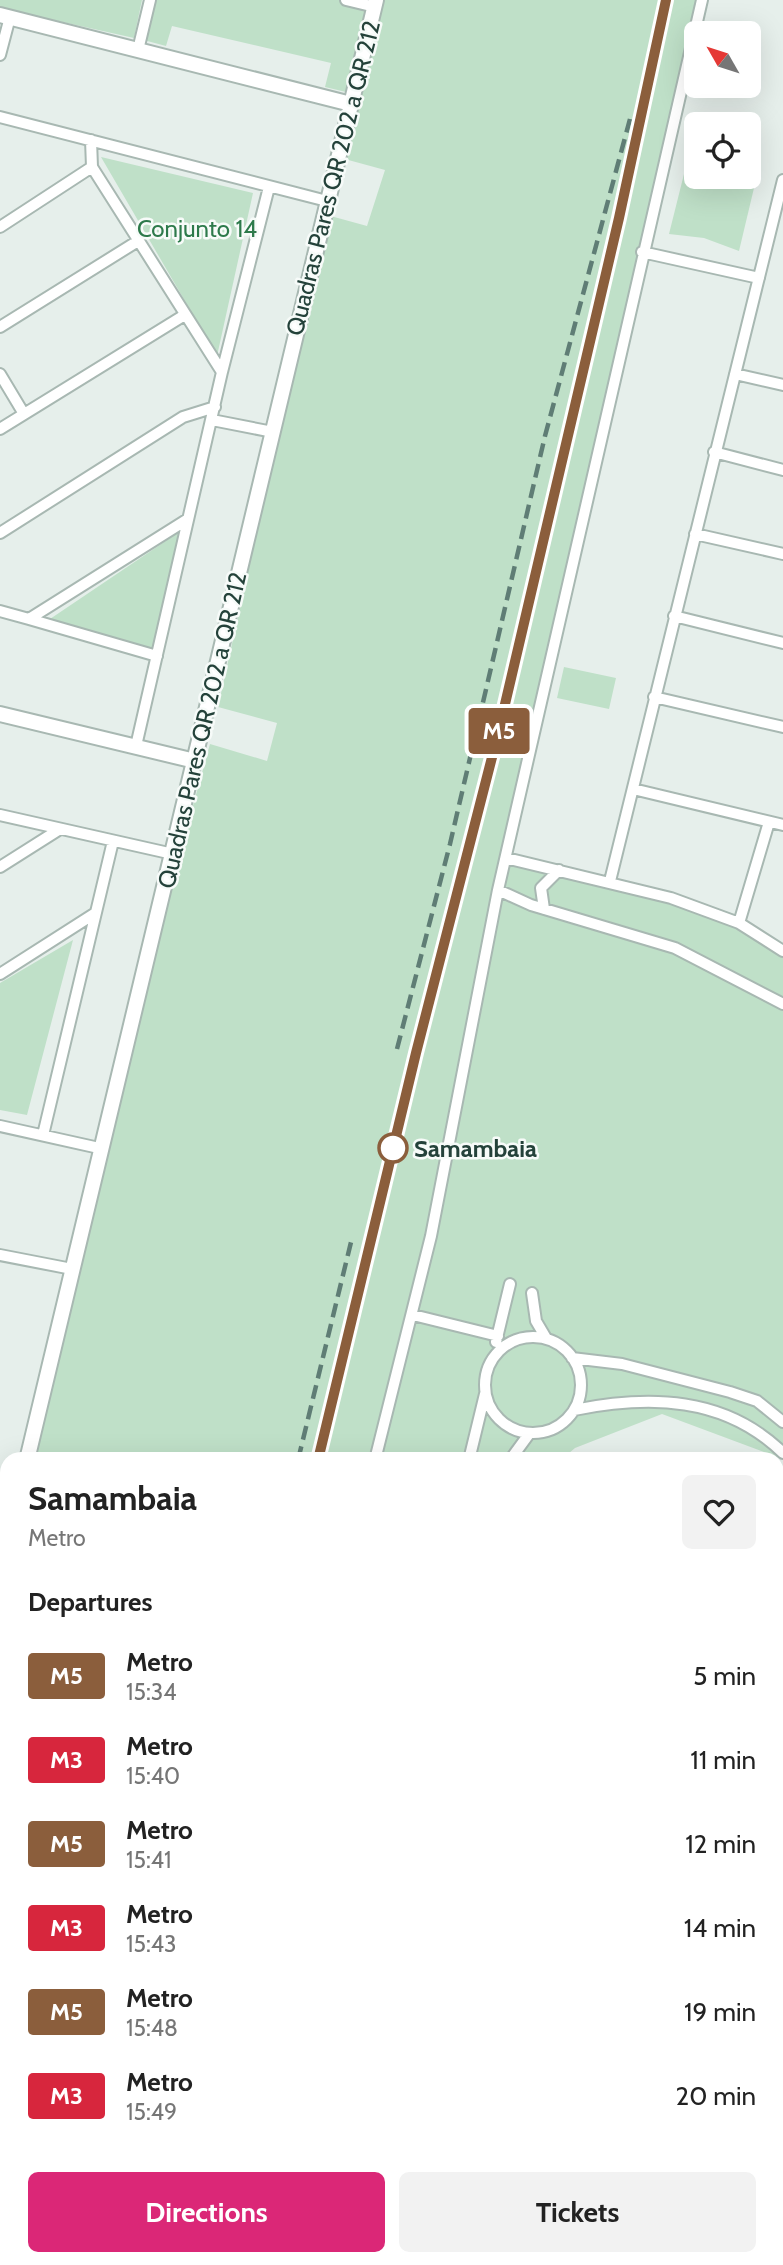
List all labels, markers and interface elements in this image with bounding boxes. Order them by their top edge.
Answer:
street label: Quadras Pares QR 202 a QR 212 [280,17,386,339]
north arrow [684,21,761,98]
map controls [684,21,761,189]
button: locate [684,112,761,189]
park label: Conjunto 14 [137,214,257,243]
street label: Quadras Pares QR 202 a QR 212 [151,569,253,891]
line badge: M5 [468,708,530,754]
text: M5 [483,716,515,745]
marker: Samambaia [378,1133,408,1163]
place label: Samambaia [414,1134,537,1163]
button: heart [682,1475,756,1549]
text: Samambaia [28,1478,197,1518]
text: Metro [28,1524,86,1552]
text: Departures [28,1586,152,1618]
text: Metro [126,1646,193,1678]
text: 5 min [693,1660,756,1692]
text: M5 [50,1661,83,1690]
text: 15:34 [126,1678,176,1706]
text: Metro [126,1730,193,1762]
text: 11 min [690,1744,756,1776]
text: M3 [50,1745,83,1774]
text: 15:40 [126,1762,180,1790]
text: Metro [126,1814,193,1846]
text: 12 min [685,1828,756,1860]
text: M5 [50,1829,83,1858]
text: 15:41 [126,1846,172,1874]
text: Metro [126,1898,193,1930]
text: 14 min [684,1912,756,1944]
text: M3 [50,1913,83,1942]
text: 15:43 [126,1930,176,1958]
text: Metro [126,1982,193,2014]
text: 19 min [684,1996,756,2028]
text: M5 [50,1997,83,2026]
text: 15:48 [126,2014,178,2042]
text: Metro [126,2066,193,2098]
text: 20 min [676,2080,756,2112]
text: M3 [50,2081,83,2110]
text: 15:49 [126,2098,177,2126]
button: Directions [28,2172,385,2252]
button: Tickets [399,2172,756,2252]

